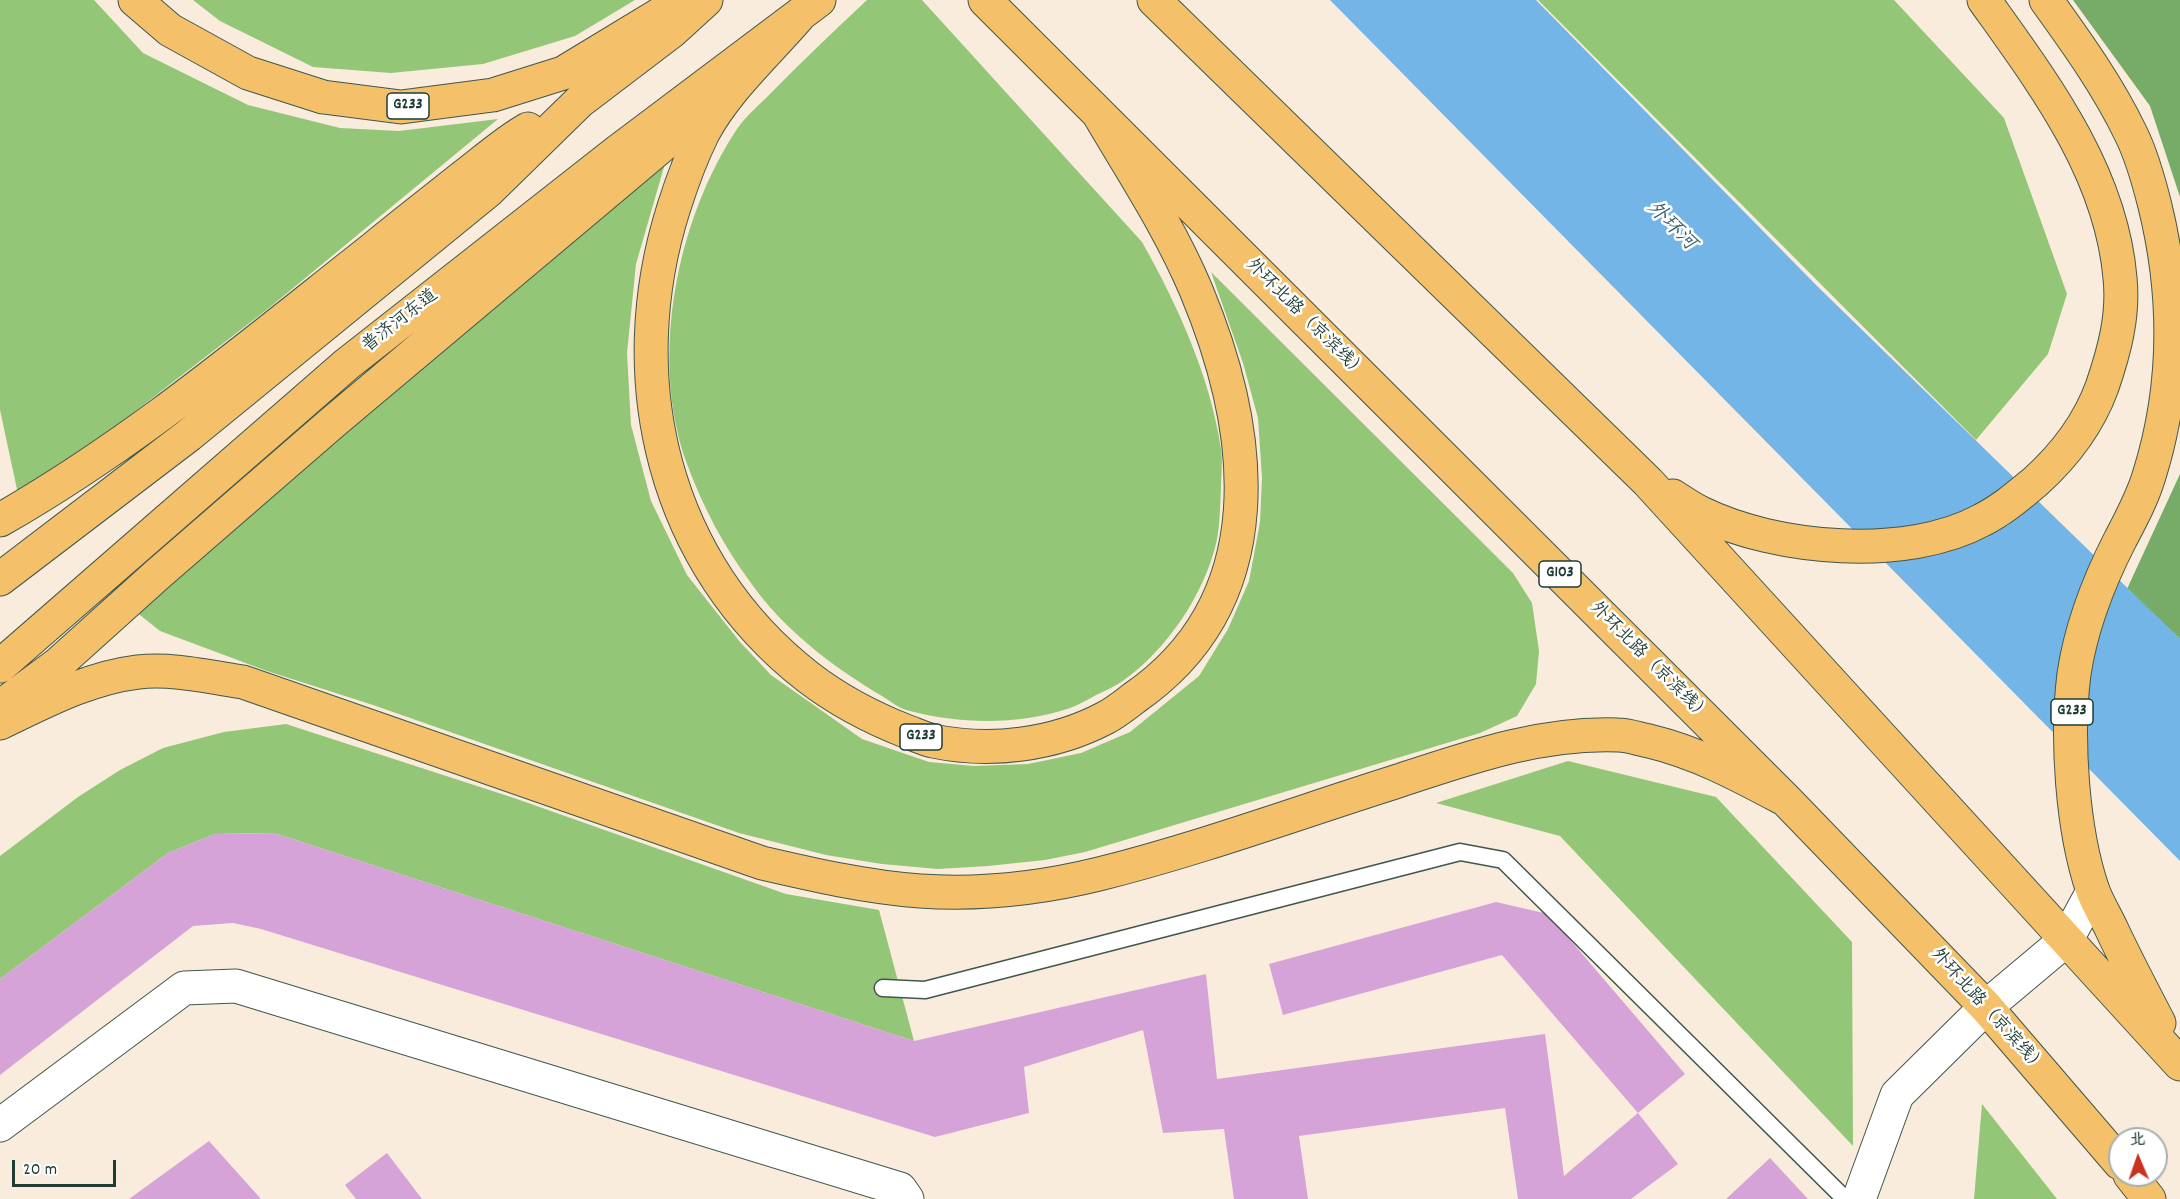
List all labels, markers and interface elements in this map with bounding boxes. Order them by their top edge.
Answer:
road number: G233 [387,93,429,119]
water label: 外环河 [1640,197,1700,257]
street label: 外环北路（京滨线） [1240,255,1370,385]
street label: 普济河东道 [359,286,443,358]
road number: G103 [1539,561,1581,587]
street label: 外环北路（京滨线） [1584,598,1714,728]
road number: G233 [2051,699,2093,725]
road number: G233 [900,724,942,750]
street label: 外环北路（京滨线） [1925,945,2049,1079]
north arrow [2108,1127,2168,1187]
text: 北 [2129,1129,2146,1152]
scale bar [15,1148,118,1186]
text: 20 m [23,1158,57,1183]

